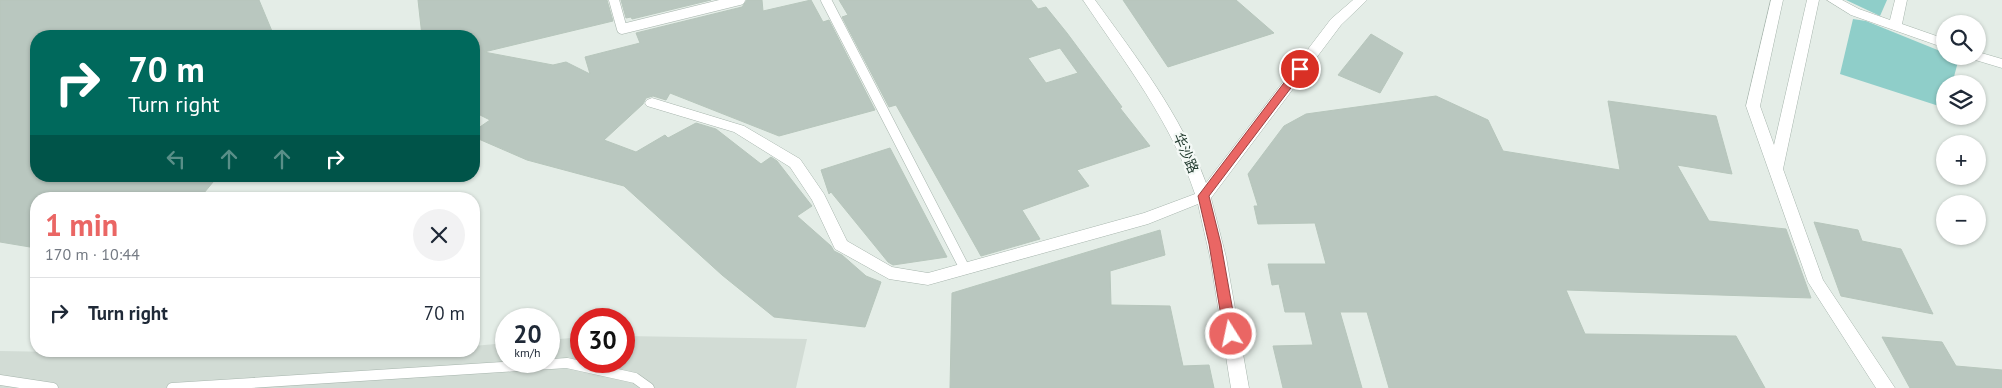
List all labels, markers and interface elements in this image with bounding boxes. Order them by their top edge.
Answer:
map controls [1936,15,1986,245]
button: search [1936,15,1986,65]
text: 70 m [128,46,205,92]
pin [1279,48,1321,90]
icon: right [45,50,110,115]
icon: arrive [1286,55,1314,83]
button: layers [1936,75,1986,125]
text: Turn right [128,90,220,118]
street label: 华沙路 [1170,130,1202,176]
button: + [1936,135,1986,185]
icon: left [162,145,190,173]
icon: ahead [215,145,243,173]
icon: ahead [268,145,296,173]
icon: right [321,145,349,173]
button: − [1936,195,1986,245]
text: 1 min [45,205,118,244]
button: close [413,209,465,261]
text: 170 m · 10:44 [45,244,140,264]
icon: right [45,299,73,327]
text: Turn right [88,301,168,325]
text: 70 m [424,301,465,325]
position arrow [1204,307,1256,359]
speed limit sign: 30 [570,308,635,373]
text: 20 [513,318,542,350]
text: km/h [514,345,541,360]

